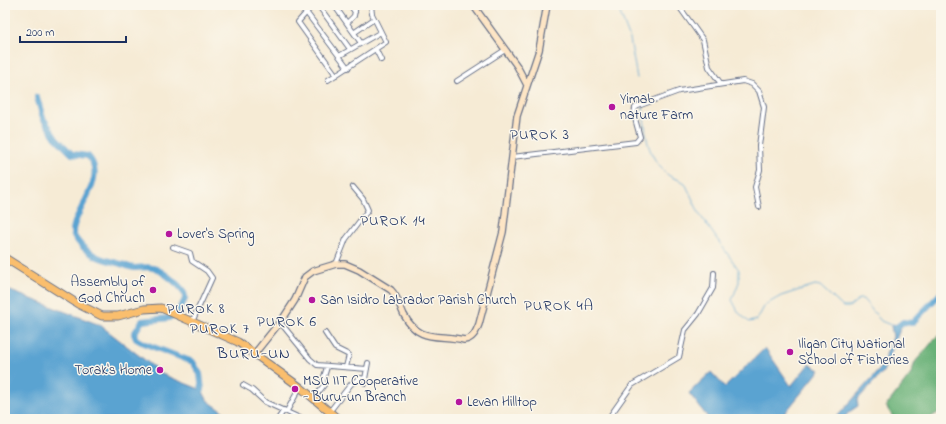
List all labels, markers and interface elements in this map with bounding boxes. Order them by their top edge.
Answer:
scale bar [20,18,126,44]
text: 200 m [26,24,55,42]
place label: Yimab nature Farm [620,89,693,126]
marker: Yimab nature Farm [607,102,617,112]
district label: PUROK 3 [510,124,570,146]
district label: PUROK 14 [360,210,426,232]
place label: Lover's Spring [177,224,255,246]
marker: Lover's Spring [164,229,174,239]
place label: Assembly of God Chruch [71,272,145,309]
marker: Assembly of God Chruch [148,285,158,295]
place label: San Isidro Labrador Parish Church [320,290,516,311]
marker: San Isidro Labrador Parish Church [307,295,317,305]
district label: PUROK 4A [524,295,594,317]
district label: PUROK 8 [166,298,226,320]
district label: PUROK 6 [257,311,317,333]
district label: PUROK 7 [190,318,250,340]
place label: Iligan City National School of Fisheries [798,334,909,371]
district label: BURU-UN [216,342,291,366]
marker: Iligan City National School of Fisheries [785,347,795,357]
place label: Torak's Home [75,360,153,381]
marker: Torak's Home [155,365,165,375]
place label: MSU IIT Cooperative - Buru-un Branch [303,371,419,408]
marker: MSU IIT Cooperative - Buru-un Branch [290,384,300,394]
place label: Levan Hilltop [467,392,537,413]
marker: Levan Hilltop [454,397,464,407]

